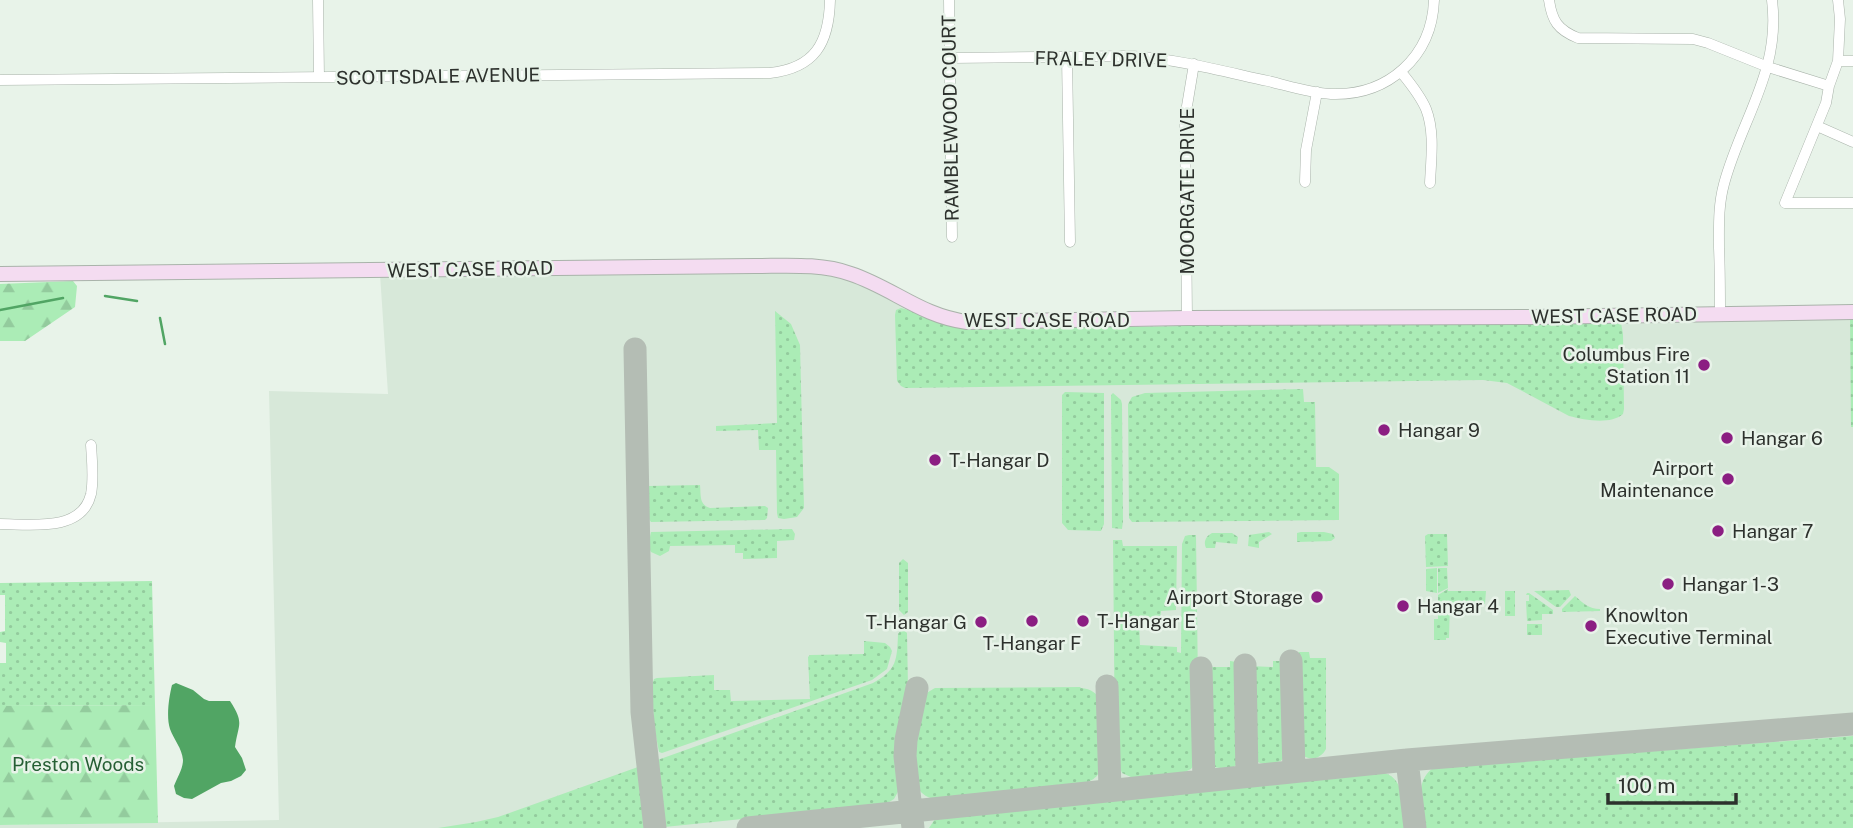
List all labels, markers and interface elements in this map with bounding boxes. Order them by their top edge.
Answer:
street label: RAMBLEWOOD COURT [937,15,963,221]
street label: FRALEY DRIVE [1034,47,1168,71]
street label: SCOTTSDALE AVENUE [336,63,540,89]
street label: MOORGATE DRIVE [1176,108,1198,274]
street label: WEST CASE ROAD [387,257,553,281]
street label: WEST CASE ROAD [1531,303,1697,327]
street label: WEST CASE ROAD [964,309,1130,331]
place label: Columbus Fire Station 11 [1563,343,1690,387]
marker: Columbus Fire Station 11 [1696,357,1712,373]
place label: Hangar 9 [1398,419,1480,441]
marker: Hangar 9 [1376,422,1392,438]
place label: Hangar 6 [1741,427,1823,449]
marker: Hangar 6 [1719,430,1735,446]
place label: T-Hangar D [949,449,1050,471]
marker: T-Hangar D [927,452,943,468]
place label: Airport Maintenance [1600,457,1714,501]
marker: Airport Maintenance [1720,471,1736,487]
place label: Hangar 7 [1732,520,1813,542]
marker: Hangar 7 [1710,523,1726,539]
place label: Hangar 1-3 [1682,573,1779,595]
marker: Hangar 1-3 [1660,576,1676,592]
place label: Airport Storage [1166,586,1303,608]
marker: Airport Storage [1309,589,1325,605]
place label: Hangar 4 [1417,595,1499,617]
marker: Hangar 4 [1395,598,1411,614]
place label: Knowlton Executive Terminal [1605,604,1772,648]
place label: T-Hangar E [1097,610,1196,632]
place label: T-Hangar G [866,611,967,633]
marker: T-Hangar F [1024,613,1040,629]
marker: T-Hangar E [1075,613,1091,629]
marker: T-Hangar G [973,614,989,630]
marker: Knowlton Executive Terminal [1583,618,1599,634]
place label: T-Hangar F [983,632,1081,654]
park label: Preston Woods [12,753,144,775]
scale bar [1608,762,1736,806]
text: 100 m [1618,773,1675,798]

